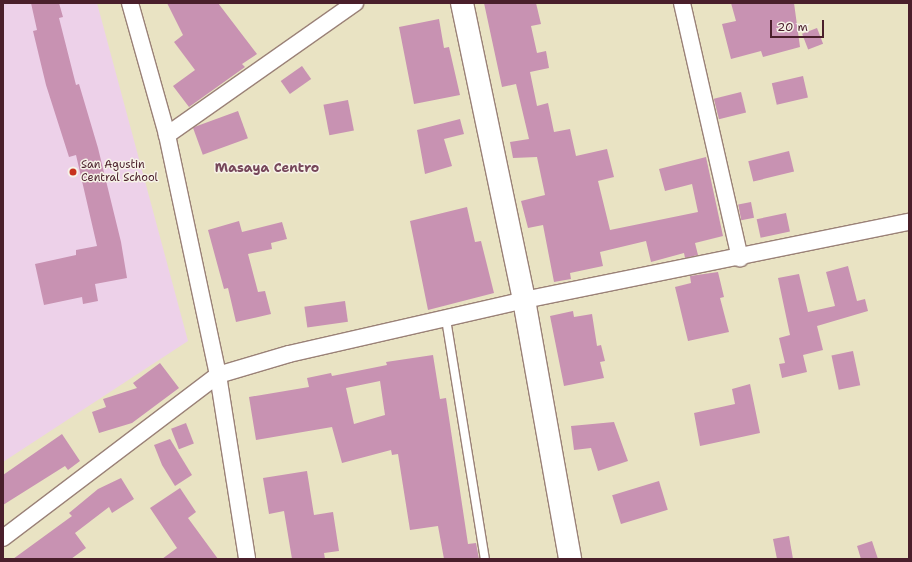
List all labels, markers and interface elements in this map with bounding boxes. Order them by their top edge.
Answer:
scale bar [772,12,826,38]
text: 20 m [777,19,808,35]
place label: San Agustin Central School [81,159,158,185]
district label: Masaya Centro [215,160,319,176]
marker: San Agustin Central School [68,167,78,177]

